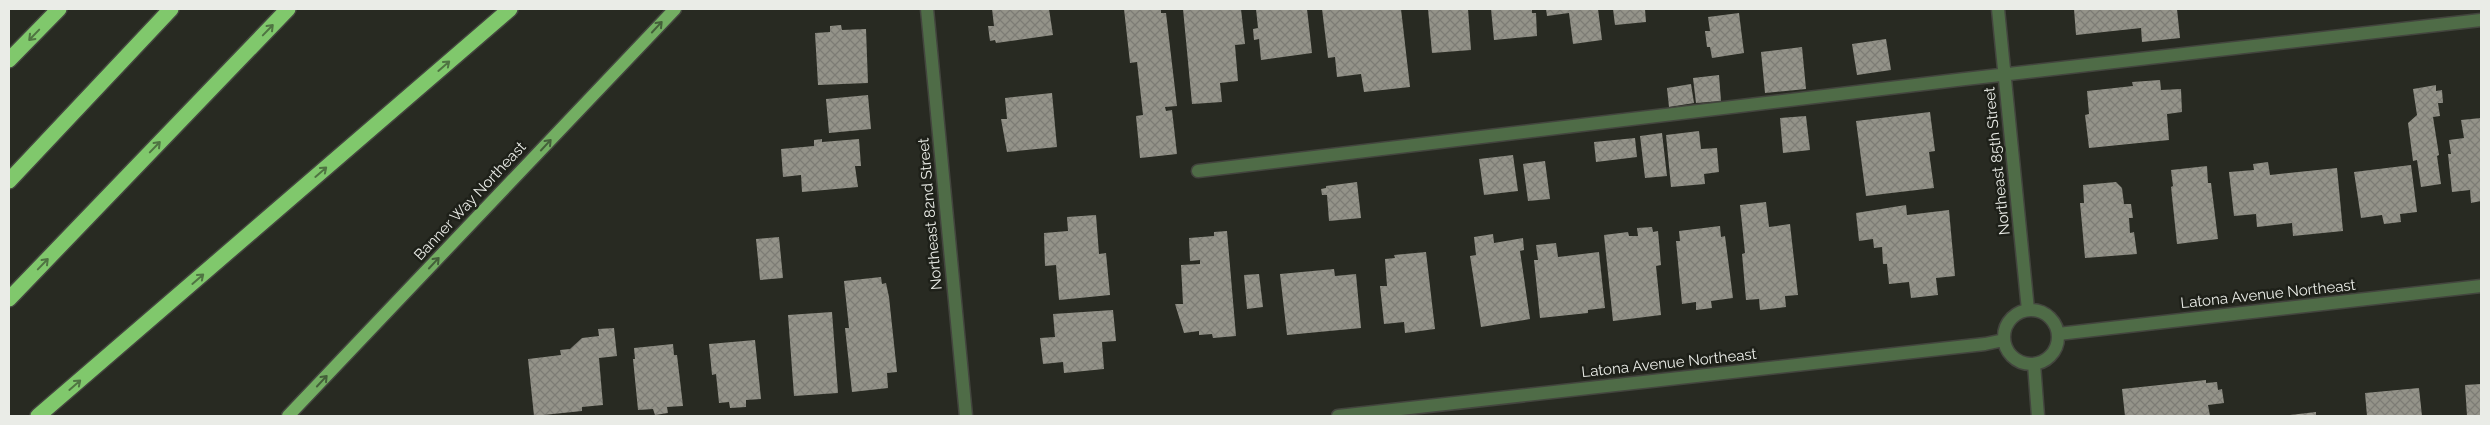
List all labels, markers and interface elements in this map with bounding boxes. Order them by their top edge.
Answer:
one-way arrow [651,21,663,34]
one-way arrow [262,24,274,36]
one-way arrow [28,28,40,41]
one-way arrow [437,61,450,72]
street label: Northeast 85th Street [1980,86,2014,236]
street label: Northeast 82nd Street [914,137,946,291]
street label: Banner Way Northeast [410,138,530,264]
one-way arrow [540,139,552,151]
one-way arrow [149,141,161,153]
one-way arrow [315,167,328,178]
one-way arrow [428,257,440,269]
one-way arrow [36,259,48,271]
one-way arrow [192,273,205,285]
street label: Latona Avenue Northeast [2179,276,2357,312]
street label: Latona Avenue Northeast [1580,345,1758,381]
one-way arrow [316,375,328,387]
one-way arrow [68,379,81,390]

